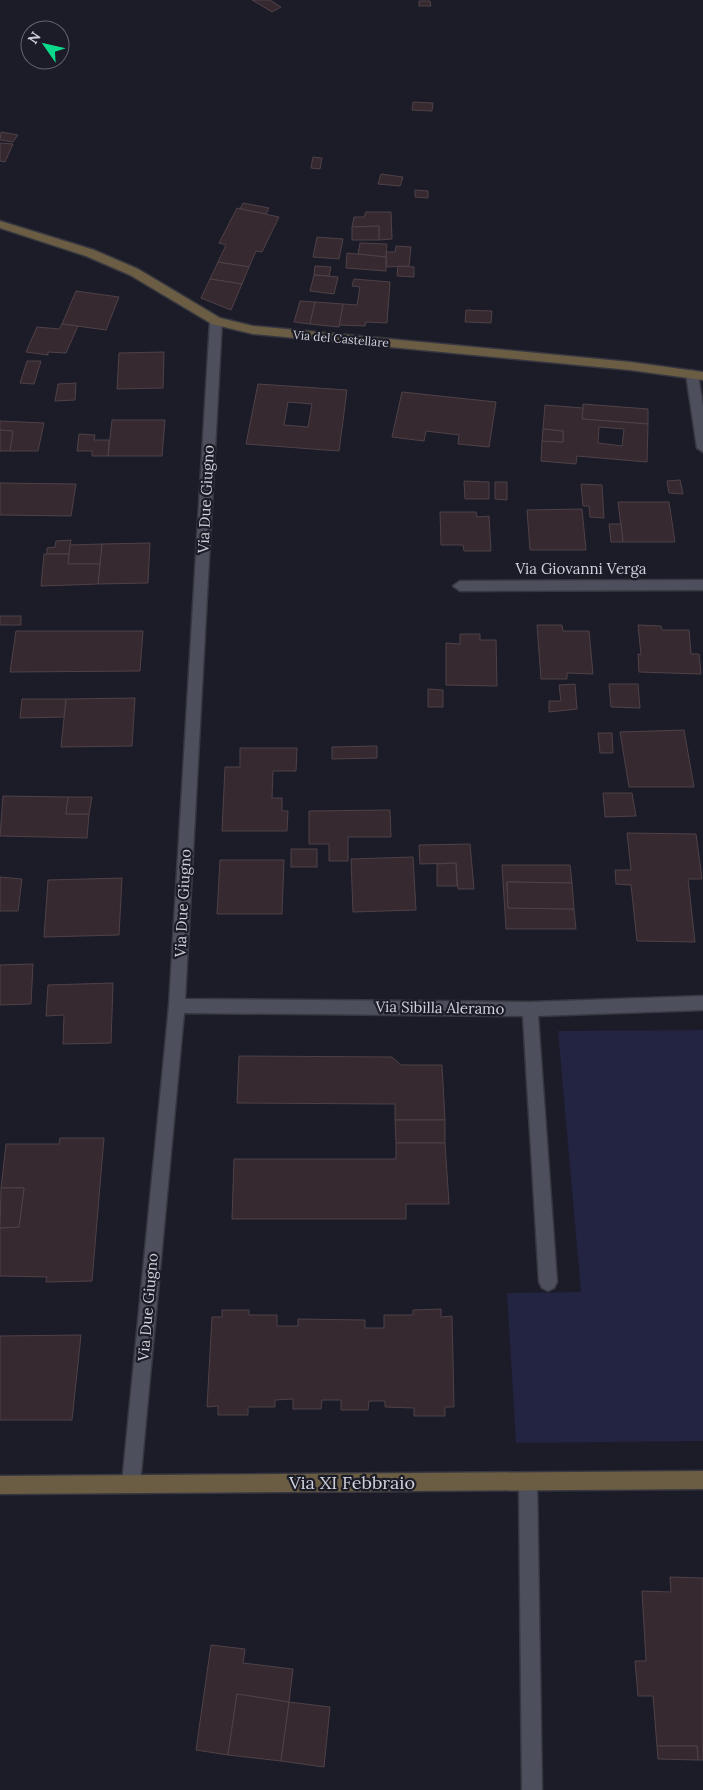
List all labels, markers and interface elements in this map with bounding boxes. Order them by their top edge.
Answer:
north arrow [20,20,70,70]
text: N [24,28,45,47]
street label: Via del Castellare [292,327,390,350]
street label: Via Due Giugno [193,444,218,555]
street label: Via Giovanni Verga [514,559,647,578]
street label: Via Due Giugno [170,848,195,959]
street label: Via Sibilla Aleramo [374,997,505,1018]
street label: Via Due Giugno [133,1252,162,1363]
street label: Via XI Febbraio [288,1471,415,1494]

